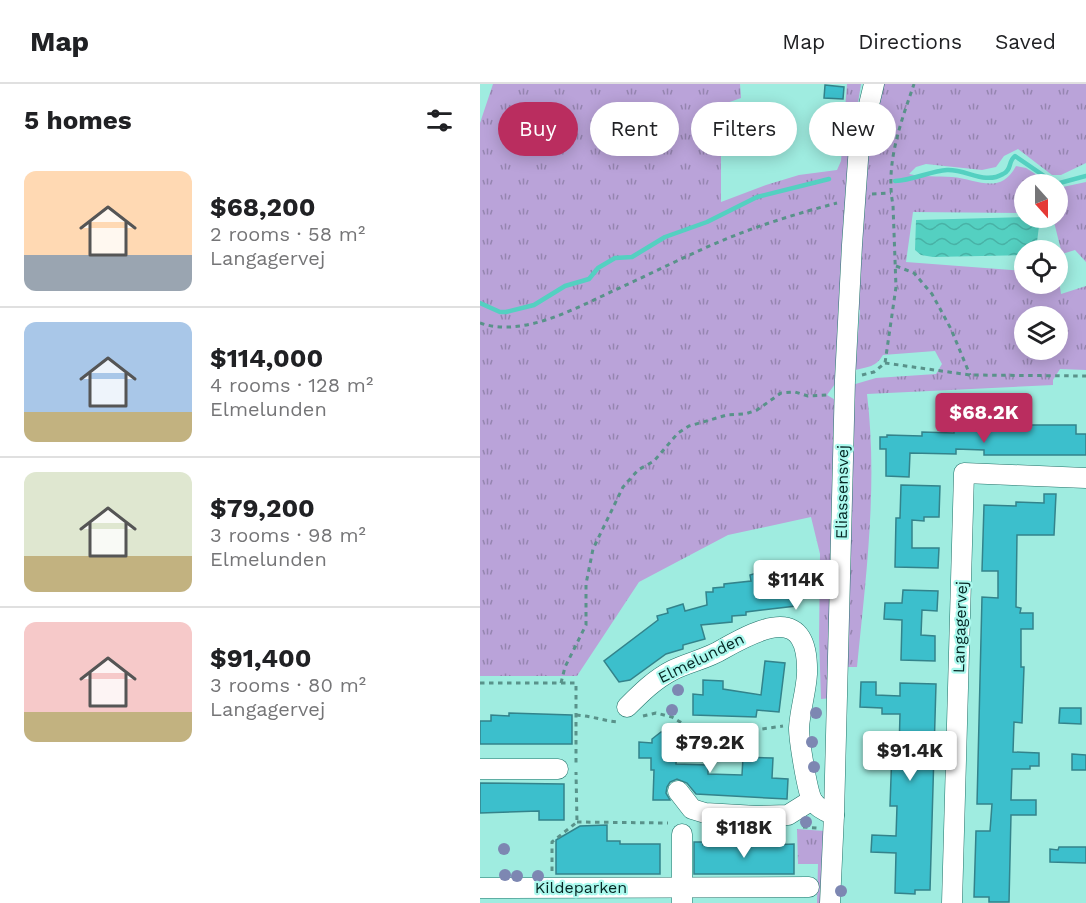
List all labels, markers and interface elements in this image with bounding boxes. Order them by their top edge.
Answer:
text: Map [30,25,89,58]
text: Map [782,29,825,54]
text: Directions [858,29,962,54]
text: Saved [995,29,1056,54]
chip: Buy [498,102,578,156]
chip: Rent [590,102,679,156]
chip: Filters [691,102,797,156]
chip: New [809,102,896,156]
icon: filters [423,104,456,137]
text: 5 homes [24,105,132,135]
north arrow [1014,174,1068,228]
map controls [1014,174,1068,360]
text: $68,200 [210,192,316,222]
icon: home [72,195,144,267]
text: 2 rooms · 58 m² [210,222,365,246]
button: locate [1014,240,1068,294]
text: Langagervej [210,246,325,270]
button: layers [1014,306,1068,360]
text: $114,000 [210,343,323,373]
icon: home [72,346,144,418]
text: 4 rooms · 128 m² [210,373,373,397]
pin: $68.2K [935,393,1033,444]
text: Elmelunden [210,397,327,421]
text: $68.2K [949,400,1019,424]
street label: Eliassensvej [832,445,852,539]
text: $79,200 [210,493,315,523]
icon: home [72,496,144,568]
text: 3 rooms · 98 m² [210,523,366,547]
text: Elmelunden [210,547,327,571]
pin: $114K [754,560,838,611]
text: $114K [768,567,824,591]
street label: Langagervej [949,581,971,673]
street label: Elmelunden [655,629,747,687]
text: $91,400 [210,643,312,673]
icon: home [72,646,144,718]
text: 3 rooms · 80 m² [210,673,366,697]
text: Langagervej [210,697,325,721]
pin: $79.2K [661,723,759,774]
text: $79.2K [676,730,744,754]
pin: $91.4K [861,731,959,782]
text: $91.4K [877,738,943,762]
pin: $118K [702,808,786,859]
text: $118K [716,815,772,839]
street label: Kildeparken [535,878,627,897]

